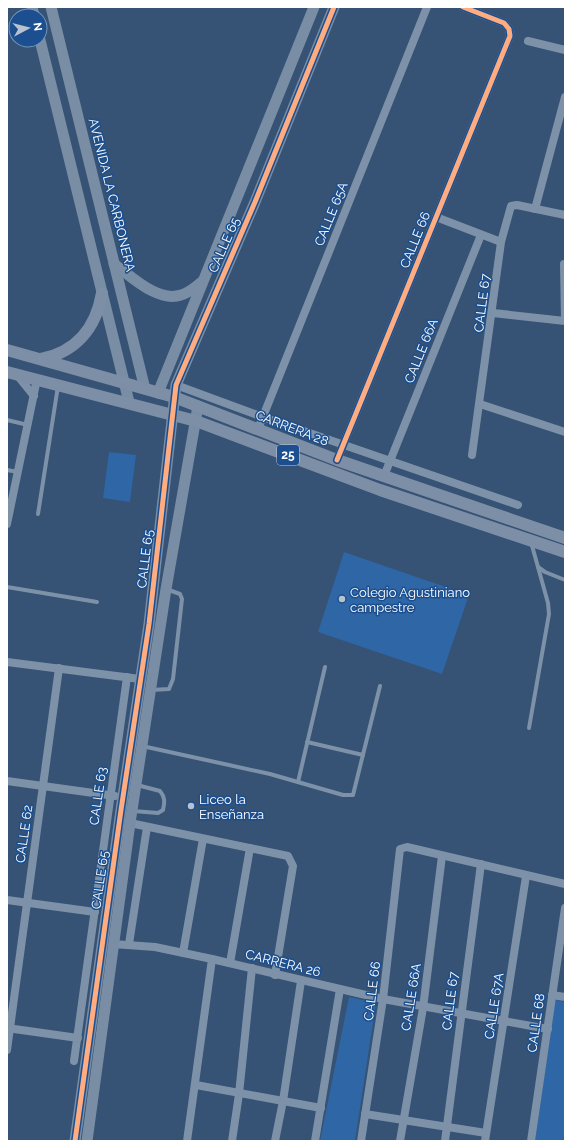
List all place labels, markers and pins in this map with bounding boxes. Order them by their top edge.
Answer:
place label: Colegio Agustiniano campestre [350,585,470,615]
marker: Colegio Agustiniano campestre [337,594,347,604]
place label: Liceo la Enseñanza [199,792,264,822]
marker: Liceo la Enseñanza [186,801,196,811]

